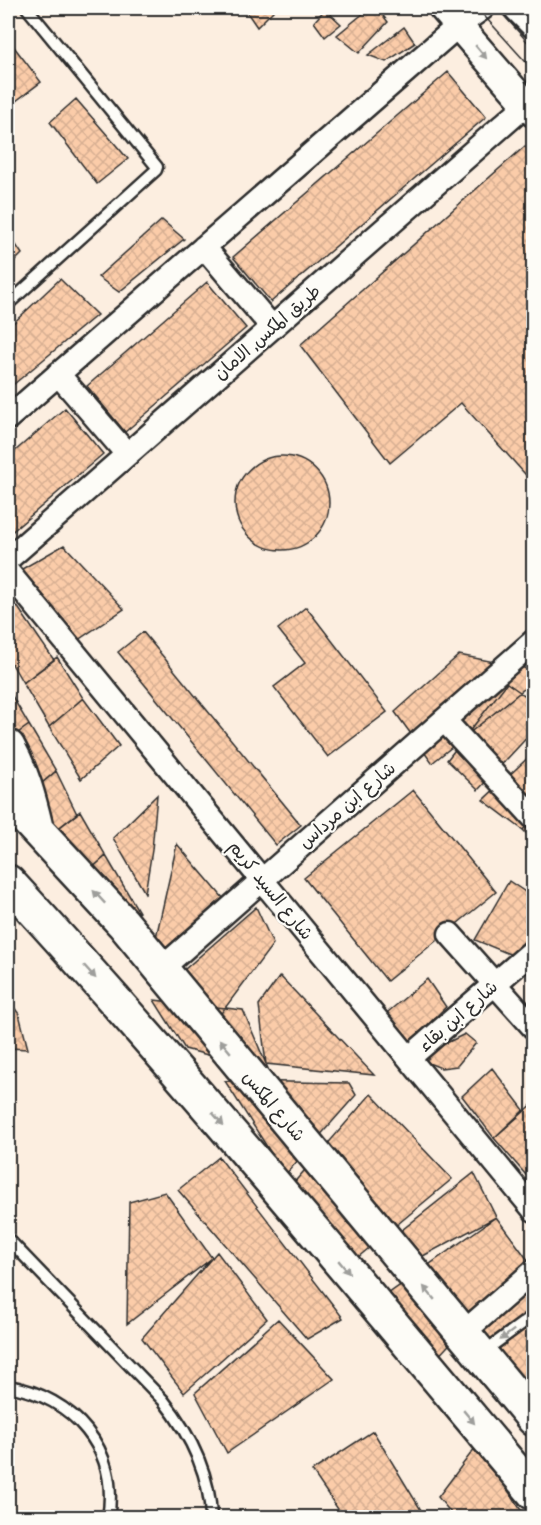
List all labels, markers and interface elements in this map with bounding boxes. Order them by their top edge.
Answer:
one-way arrow [474,44,487,59]
street label: طريق المكس, الامان [210,280,325,384]
street label: شارع ابن مرداس [295,758,401,854]
street label: شارع السيد كريم [222,836,317,946]
one-way arrow [92,889,106,904]
one-way arrow [83,964,96,979]
street label: شارع ابن بقاء [414,976,503,1057]
one-way arrow [218,1038,231,1054]
street label: شارع المكس [237,1067,309,1146]
one-way arrow [211,1111,225,1126]
one-way arrow [338,1259,351,1275]
one-way arrow [423,1285,436,1301]
one-way arrow [499,1329,515,1341]
one-way arrow [463,1409,476,1425]

